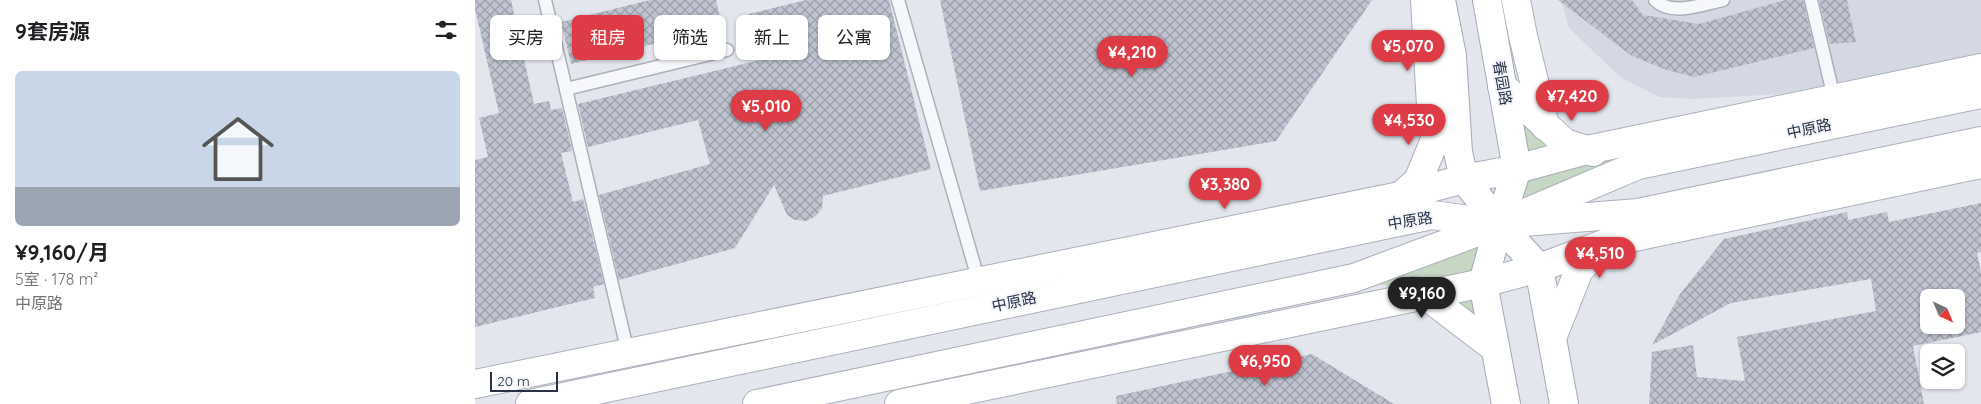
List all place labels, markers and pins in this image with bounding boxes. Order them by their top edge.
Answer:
pin: ¥5,070 [1367,30,1449,72]
pin: ¥4,210 [1091,36,1173,78]
pin: ¥7,420 [1531,80,1613,122]
pin: ¥5,010 [725,90,807,132]
pin: ¥4,530 [1368,104,1450,146]
pin: ¥3,380 [1184,168,1266,210]
pin: ¥4,510 [1559,236,1641,279]
pin: ¥9,160 [1381,276,1463,319]
pin: ¥6,950 [1224,344,1306,387]

